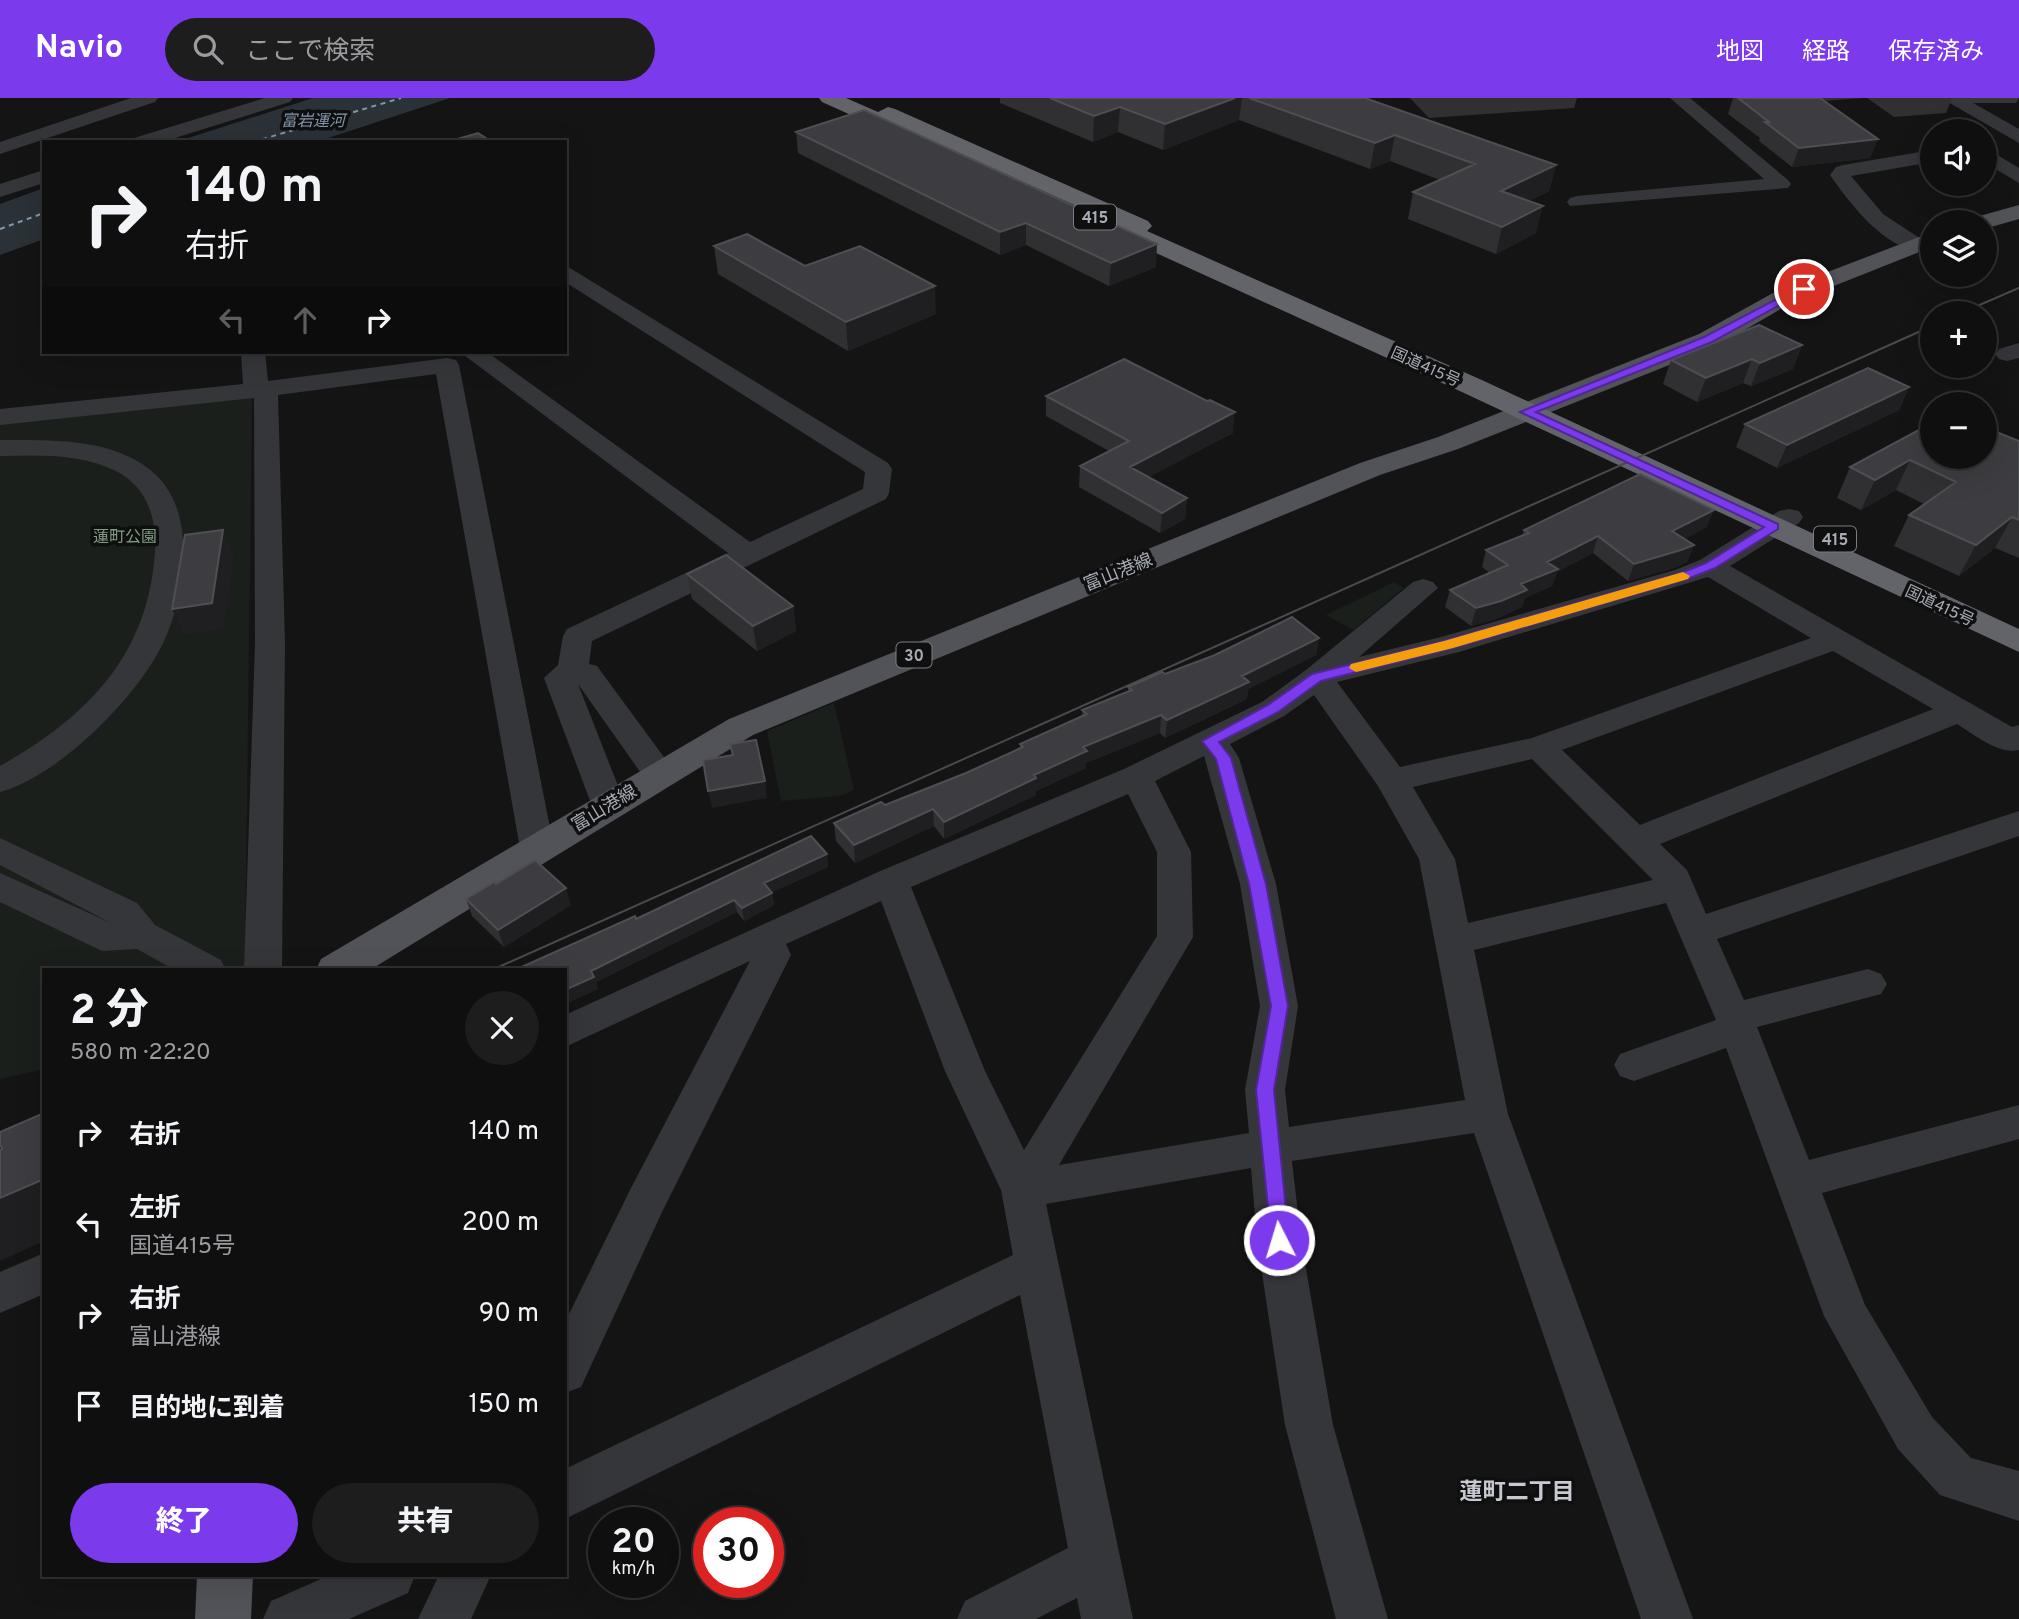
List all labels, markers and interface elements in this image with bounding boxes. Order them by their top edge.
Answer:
search box [165,18,655,81]
text: Navio [35,28,123,70]
icon: search [189,30,227,68]
text: ここで検索 [245,36,375,69]
text: 地図 [1716,38,1764,68]
text: 経路 [1802,38,1850,68]
text: 保存済み [1888,38,1984,68]
water label: 富岩運河 [281,112,348,132]
map controls [1920,119,1997,469]
button: sound [1920,119,1997,196]
text: 140 m [185,158,324,220]
icon: right [70,168,161,259]
road number: 415 [1074,204,1116,230]
button: layers [1920,210,1997,287]
text: 右折 [185,228,249,268]
pin [1774,259,1834,319]
icon: arrive [1785,270,1823,308]
icon: left [213,301,251,339]
icon: ahead [286,301,324,339]
icon: right [359,301,397,339]
button: + [1920,301,1997,378]
street label: 国道415号 [1387,344,1463,392]
button: − [1920,392,1997,469]
road number: 415 [1814,526,1856,552]
park label: 蓮町公園 [93,528,157,548]
street label: 富山港線 [1081,549,1156,598]
street label: 国道415号 [1901,582,1977,631]
road number: 30 [897,642,932,668]
street label: 富山港線 [568,781,642,838]
text: 2 分 [70,986,148,1039]
button: close [465,991,539,1065]
text: 580 m · 22:20 [70,1039,211,1068]
icon: right [70,1114,108,1152]
text: 140 m [469,1116,539,1149]
text: 右折 [129,1120,181,1153]
text: 左折 [129,1193,181,1226]
position arrow [1242,1203,1316,1277]
icon: left [70,1205,108,1243]
text: 200 m [462,1207,539,1240]
text: 国道415号 [129,1233,235,1262]
text: 右折 [129,1284,181,1317]
icon: right [70,1296,108,1334]
text: 90 m [479,1298,539,1331]
text: 富山港線 [129,1324,221,1353]
icon: arrive [70,1387,108,1425]
text: 150 m [468,1389,539,1422]
text: 目的地に到着 [129,1393,285,1426]
district label: 蓮町二丁目 [1460,1479,1575,1508]
button: 終了 [70,1483,298,1563]
button: 共有 [312,1483,539,1563]
speed limit sign: 30 [693,1507,784,1598]
text: 20 [611,1521,656,1565]
text: km/h [612,1558,655,1581]

